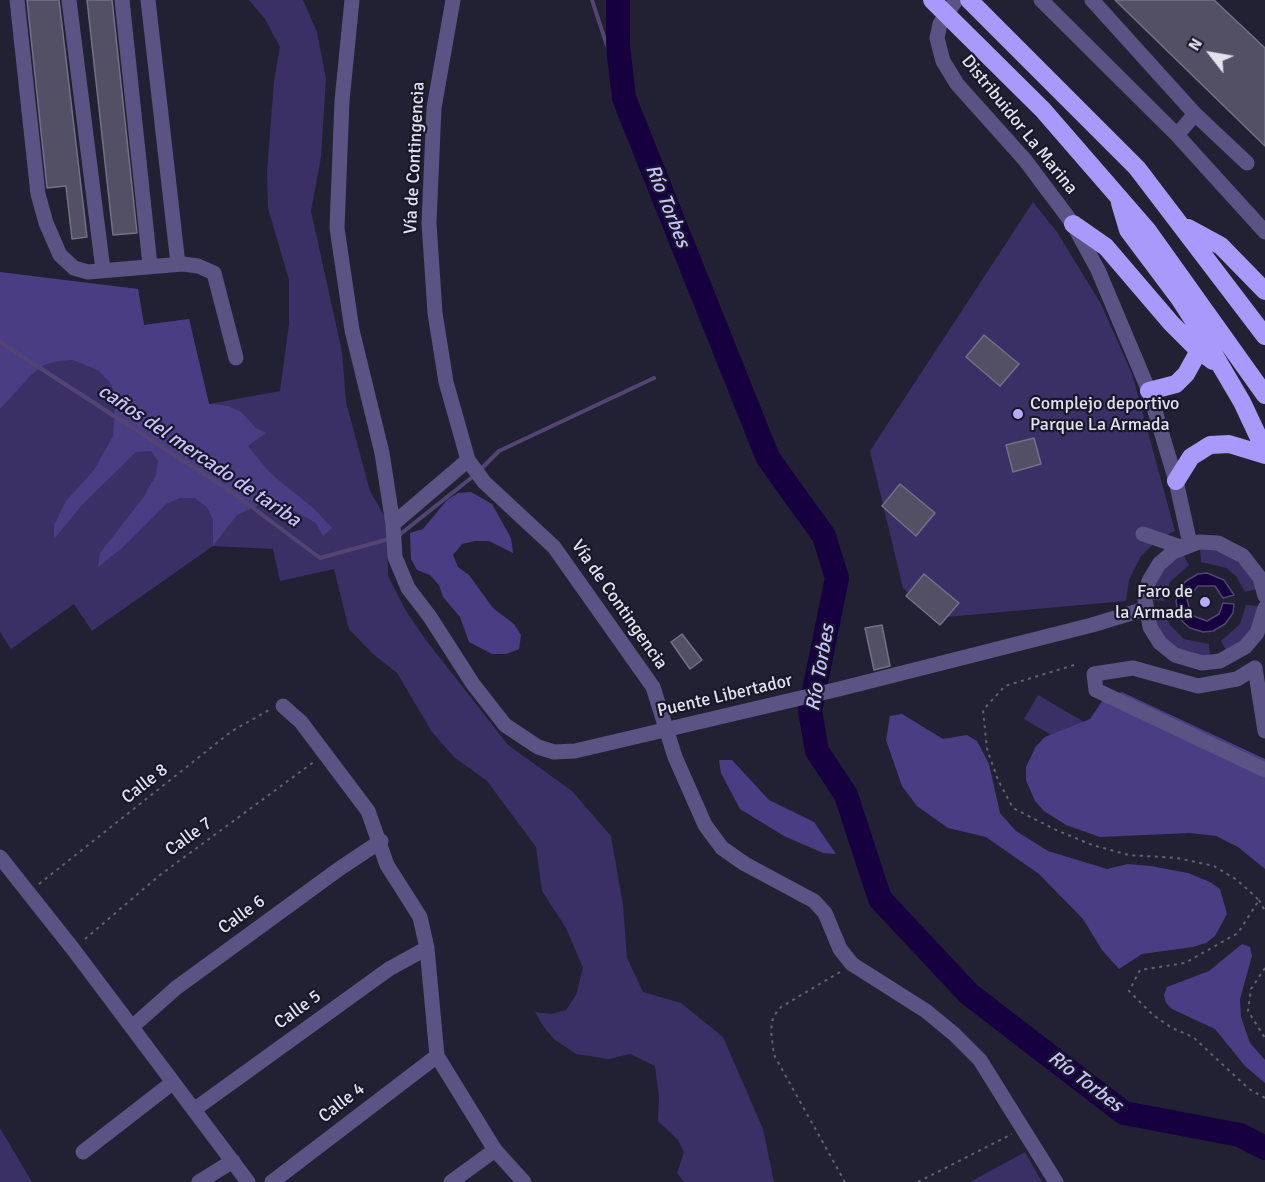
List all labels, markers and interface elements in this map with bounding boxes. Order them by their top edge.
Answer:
north arrow [1181,24,1241,84]
text: N [1184,35,1207,55]
street label: Distribuidor La Marina [956,51,1082,199]
street label: Vía de Contingencia [400,81,430,235]
water label: Río Torbes [639,161,695,251]
water label: caños del mercado de tariba [93,379,305,533]
place label: Complejo deportivo Parque La Armada [1030,393,1179,436]
marker: Complejo deportivo Parque La Armada [1011,407,1025,421]
street label: Vía de Contingencia [566,536,672,674]
place label: Faro de la Armada [1115,581,1193,624]
marker: Faro de la Armada [1198,595,1212,609]
water label: Río Torbes [802,623,840,713]
street label: Puente Libertador [655,670,795,722]
street label: Calle 8 [118,759,172,809]
street label: Calle 7 [161,813,217,861]
street label: Calle 6 [214,891,270,939]
street label: Calle 5 [270,986,326,1034]
water label: Río Torbes [1043,1046,1127,1118]
street label: Calle 4 [315,1078,369,1128]

